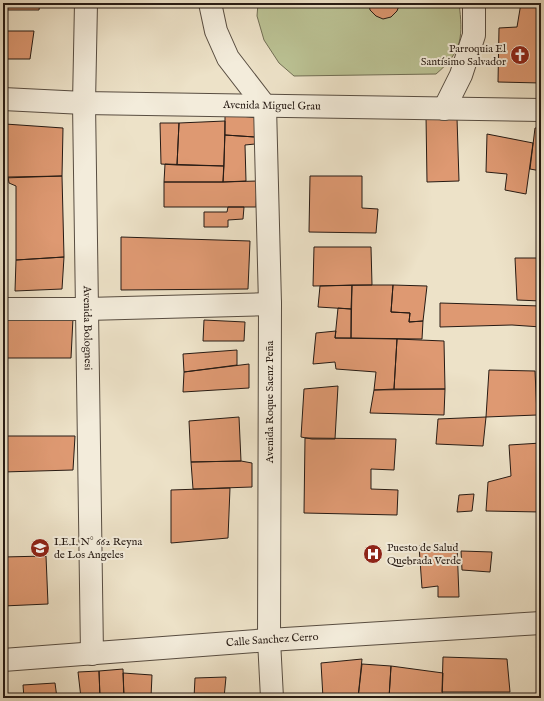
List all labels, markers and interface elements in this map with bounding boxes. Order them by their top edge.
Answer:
place label: Parroquia El Santísimo Salvador [421,42,506,69]
church icon: Parroquia El Santísimo Salvador [509,44,531,66]
street label: Avenida Miguel Grau [222,98,321,114]
street label: Avenida Bolognesi [80,284,95,370]
street label: Avenida Roque Saenz Peña [263,341,277,464]
place label: I.E.I. N° 662 Reyna de Los Angeles [54,535,142,562]
school or university icon: I.E.I. N° 662 Reyna de Los Angeles [29,537,51,559]
place label: Puesto de Salud Quebrada Verde [387,541,461,568]
hospital icon: Puesto de Salud Quebrada Verde [362,543,384,565]
street label: Calle Sanchez Cerro [226,630,319,650]

